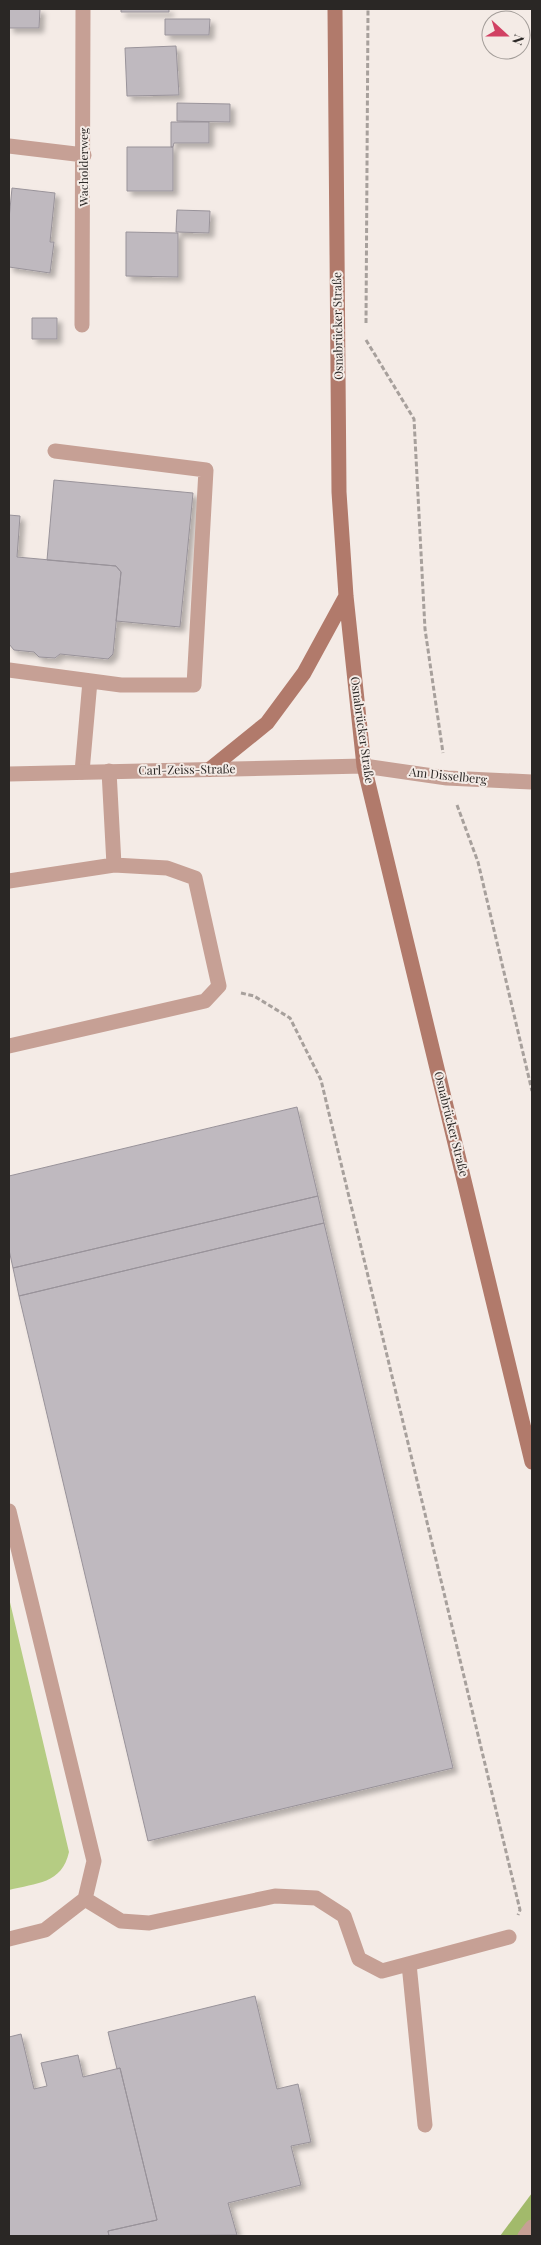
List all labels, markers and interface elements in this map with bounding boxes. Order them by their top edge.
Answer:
north arrow [481,10,531,60]
text: N [508,32,529,48]
street label: Wacholderweg [75,127,91,207]
street label: Osnabrücker Straße [328,272,346,380]
street label: Osnabrücker Straße [348,675,378,784]
street label: Carl-Zeiss-Straße [138,760,236,778]
street label: Am Disselberg [407,763,488,787]
street label: Osnabrücker Straße [431,1070,473,1178]

